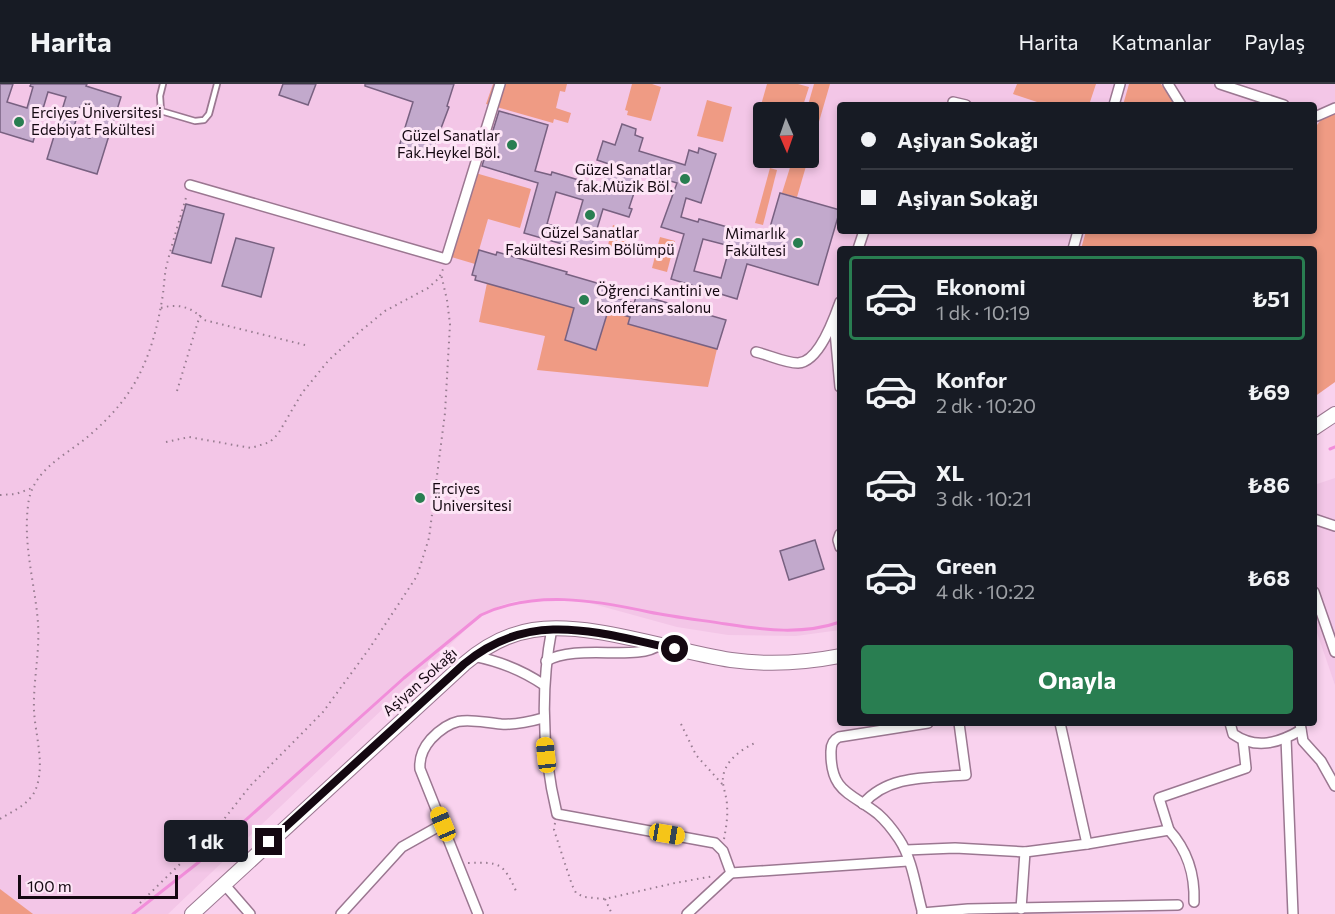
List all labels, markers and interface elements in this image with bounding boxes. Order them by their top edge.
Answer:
text: Harita [30,24,112,58]
text: Harita [1018,29,1079,54]
text: Katmanlar [1112,29,1211,54]
text: Paylaş [1244,29,1305,54]
north arrow [753,102,819,168]
map controls [753,102,819,168]
place label: Erciyes Üniversitesi Edebiyat Fakültesi [31,103,162,138]
marker: Erciyes Üniversitesi Edebiyat Fakültesi [12,115,26,129]
place label: Güzel Sanatlar Fak.Heykel Böl. [397,126,500,161]
text: Aşiyan Sokağı [897,126,1038,153]
marker: Güzel Sanatlar Fak.Heykel Böl. [505,138,519,152]
place label: Güzel Sanatlar fak.Müzik Böl. [575,160,673,195]
marker: Güzel Sanatlar fak.Müzik Böl. [678,172,692,186]
text: Aşiyan Sokağı [897,184,1038,211]
marker: Güzel Sanatlar Fakültesi Resim Bölümpü [583,208,597,222]
place label: Güzel Sanatlar Fakültesi Resim Bölümpü [505,223,675,258]
place label: Mimarlık Fakültesi [725,224,786,259]
marker: Mimarlık Fakültesi [791,236,805,250]
icon: car [864,271,918,325]
text: Ekonomi [936,273,1026,300]
place label: Öğrenci Kantini ve konferans salonu [596,281,720,316]
text: ₺51 [1252,285,1290,312]
marker: Öğrenci Kantini ve konferans salonu [577,293,591,307]
text: 1 dk · 10:19 [936,300,1030,324]
icon: car [864,364,918,418]
text: Konfor [936,366,1007,393]
text: ₺69 [1247,378,1290,405]
text: 2 dk · 10:20 [936,393,1036,417]
icon: car [864,457,918,511]
text: XL [936,459,964,486]
text: ₺86 [1247,471,1290,498]
place label: Erciyes Üniversitesi [432,479,512,514]
text: 3 dk · 10:21 [936,486,1032,510]
marker: Erciyes Üniversitesi [413,491,427,505]
icon: car [864,550,918,604]
text: Green [936,552,997,579]
text: ₺68 [1247,564,1290,591]
text: 4 dk · 10:22 [936,579,1035,603]
route start [661,635,688,662]
street label: Aşiyan Sokağı [378,643,460,719]
button: Onayla [861,645,1293,714]
car [535,736,557,774]
car [428,804,458,844]
callout: 1 dk [164,821,248,863]
car [648,822,686,846]
route end [255,828,282,855]
text: 1 dk [188,829,224,853]
scale bar [18,872,178,900]
text: 100 m [27,876,72,895]

